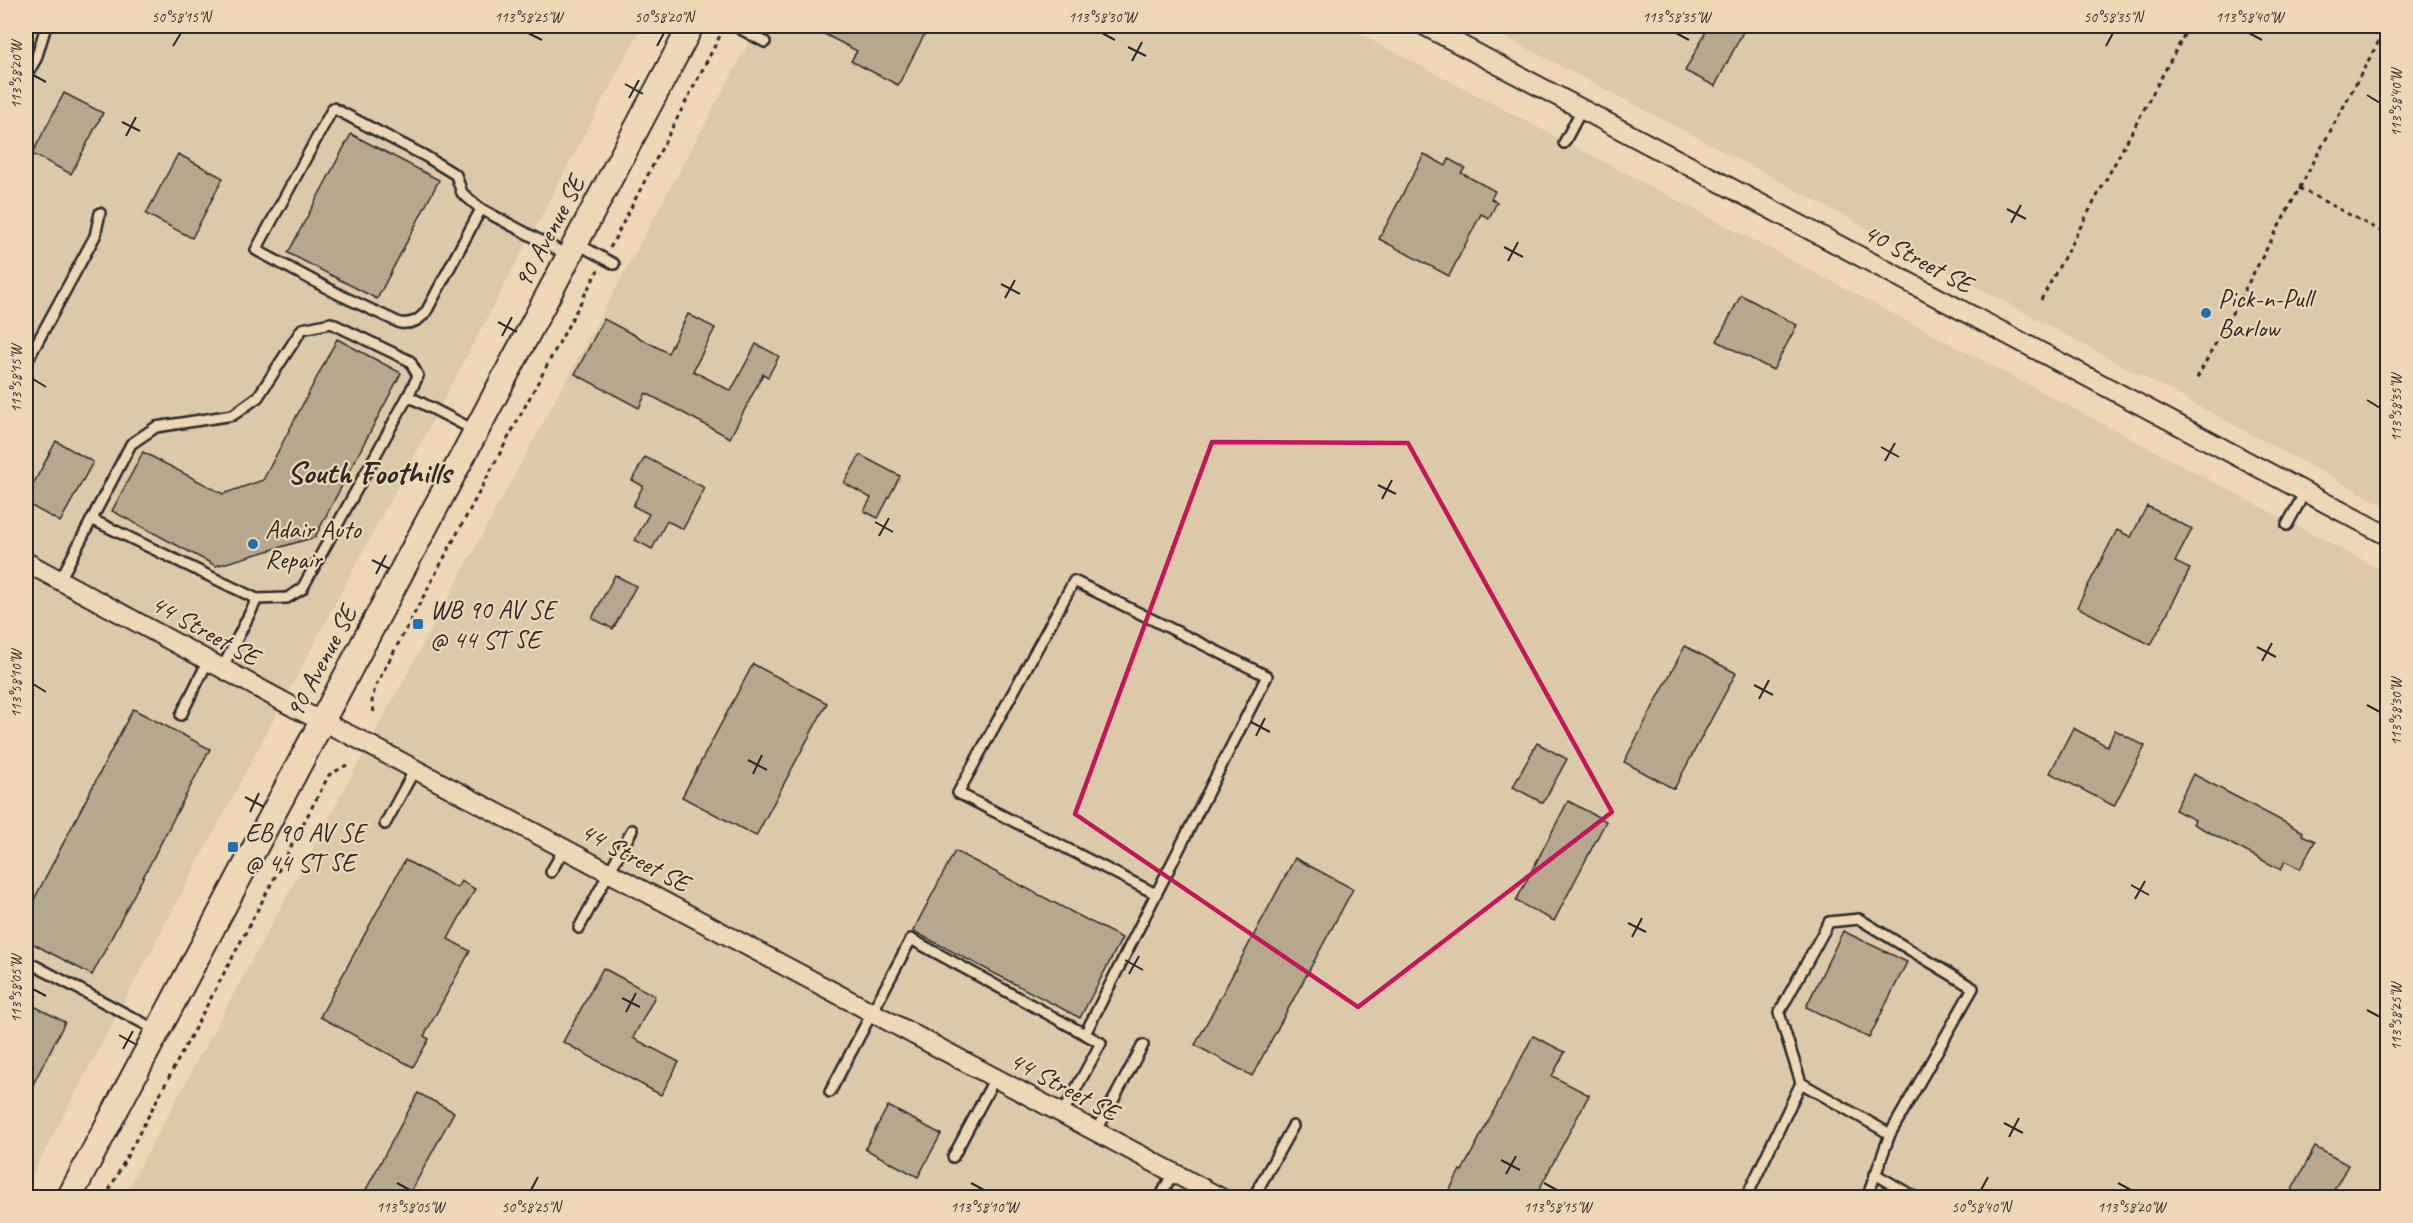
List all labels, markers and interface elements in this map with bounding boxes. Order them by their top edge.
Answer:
text: 50°58'15"N [151,8,214,27]
text: 113°58'25"W [494,8,565,27]
text: 50°58'20"N [634,8,697,27]
text: 113°58'30"W [1068,8,1139,27]
text: 113°58'35"W [1642,8,1713,27]
text: 50°58'35"N [2083,8,2146,27]
text: 113°58'40"W [2215,8,2286,27]
text: 113°58'20"W [7,38,26,109]
text: 113°58'40"W [2387,66,2406,137]
street label: 90 Avenue SE [506,168,594,294]
street label: 40 Street SE [1858,216,1981,302]
place label: Pick-n-Pull Barlow [2218,282,2317,345]
marker: Pick-n-Pull Barlow [2199,306,2213,320]
text: 113°58'15"W [7,342,26,413]
text: 113°58'35"W [2387,371,2406,442]
district label: South Foothills [287,452,454,493]
place label: Adair Auto Repair [265,513,362,576]
marker: Adair Auto Repair [246,537,260,551]
street label: 44 Street SE [145,587,268,675]
place label: WB 90 AV SE @ 44 ST SE [430,593,559,656]
street label: 90 Avenue SE [278,598,366,724]
marker: WB 90 AV SE @ 44 ST SE [411,617,425,631]
text: 113°58'10"W [7,647,26,718]
text: 113°58'30"W [2387,675,2406,746]
street label: 44 Street SE [575,815,698,901]
place label: EB 90 AV SE @ 44 ST SE [245,816,369,879]
marker: EB 90 AV SE @ 44 ST SE [226,840,240,854]
text: 113°58'05"W [7,952,26,1023]
text: 113°58'25"W [2387,980,2406,1051]
street label: 44 Street SE [1004,1044,1127,1130]
text: 113°58'05"W [376,1198,447,1217]
text: 50°58'25"N [501,1198,564,1217]
text: 113°58'10"W [950,1198,1021,1217]
text: 113°58'15"W [1523,1198,1594,1217]
text: 50°58'40"N [1951,1198,2014,1217]
text: 113°58'20"W [2097,1198,2168,1217]

